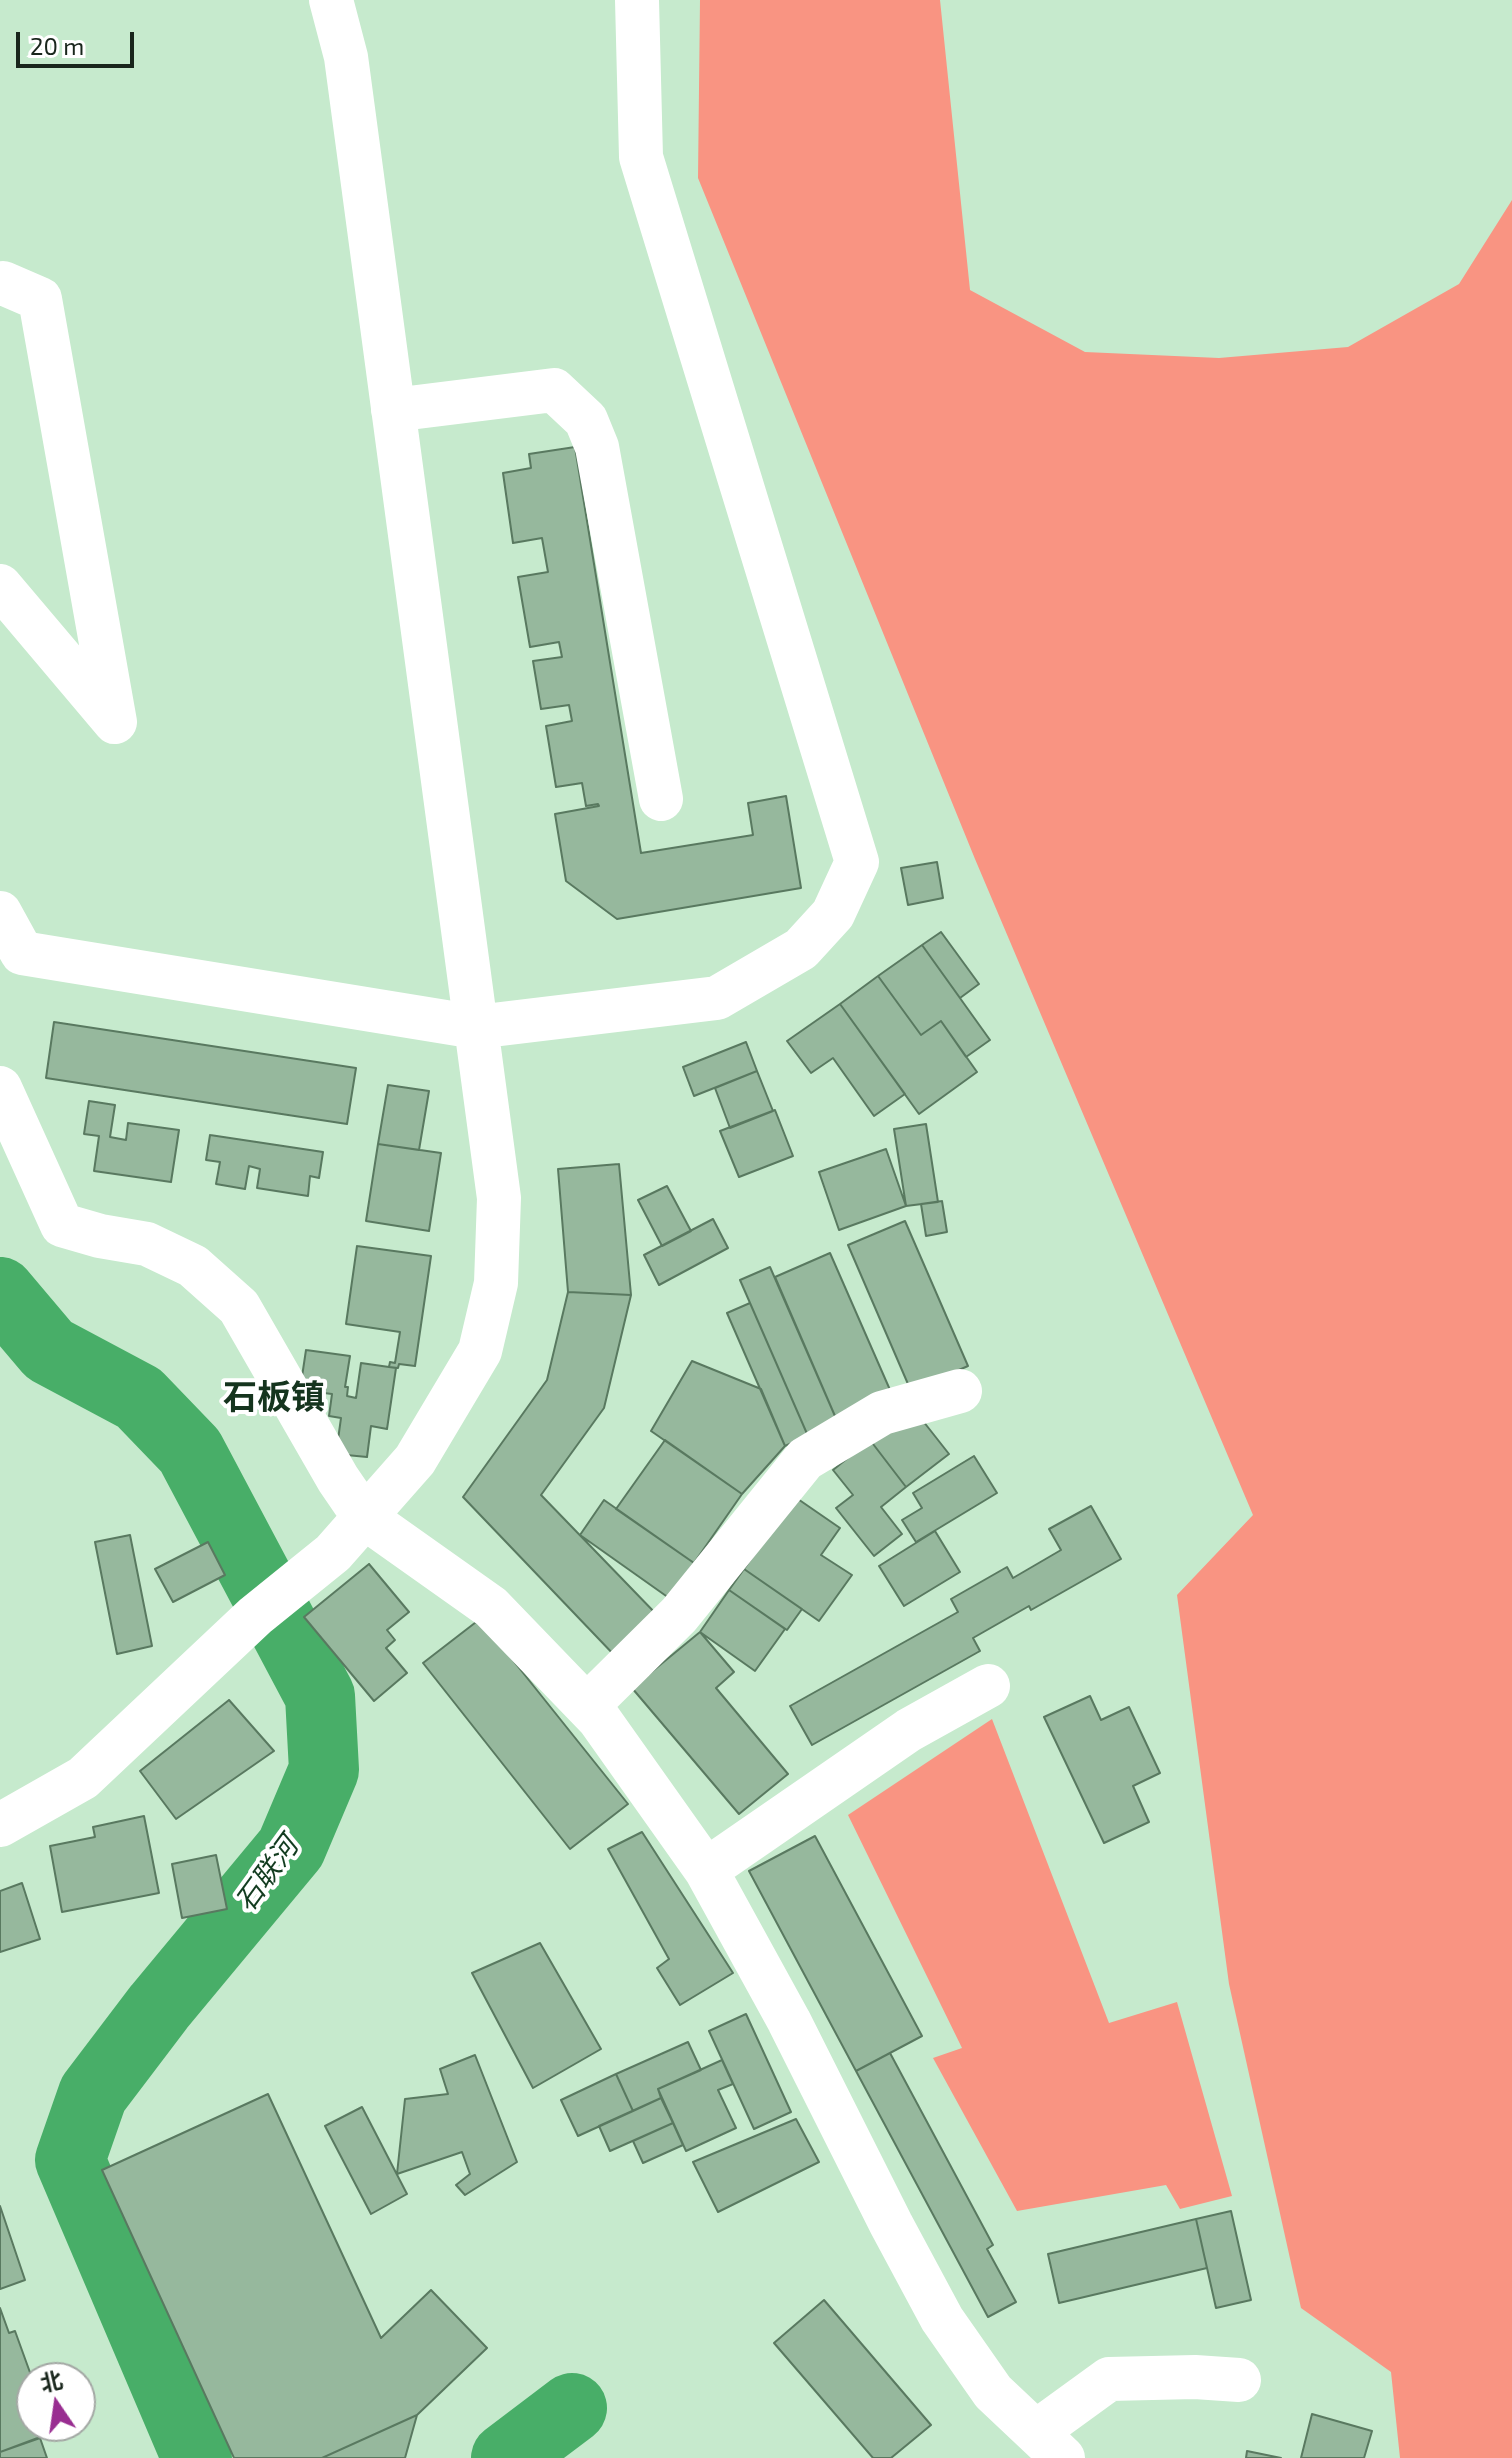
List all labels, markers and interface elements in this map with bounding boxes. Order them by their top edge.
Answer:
scale bar [20,16,138,66]
text: 20 m [30,31,84,60]
district label: 石板镇 [223,1378,325,1418]
water label: 石联河 [229,1830,305,1918]
north arrow [16,2362,96,2442]
text: 北 [37,2365,65,2396]

